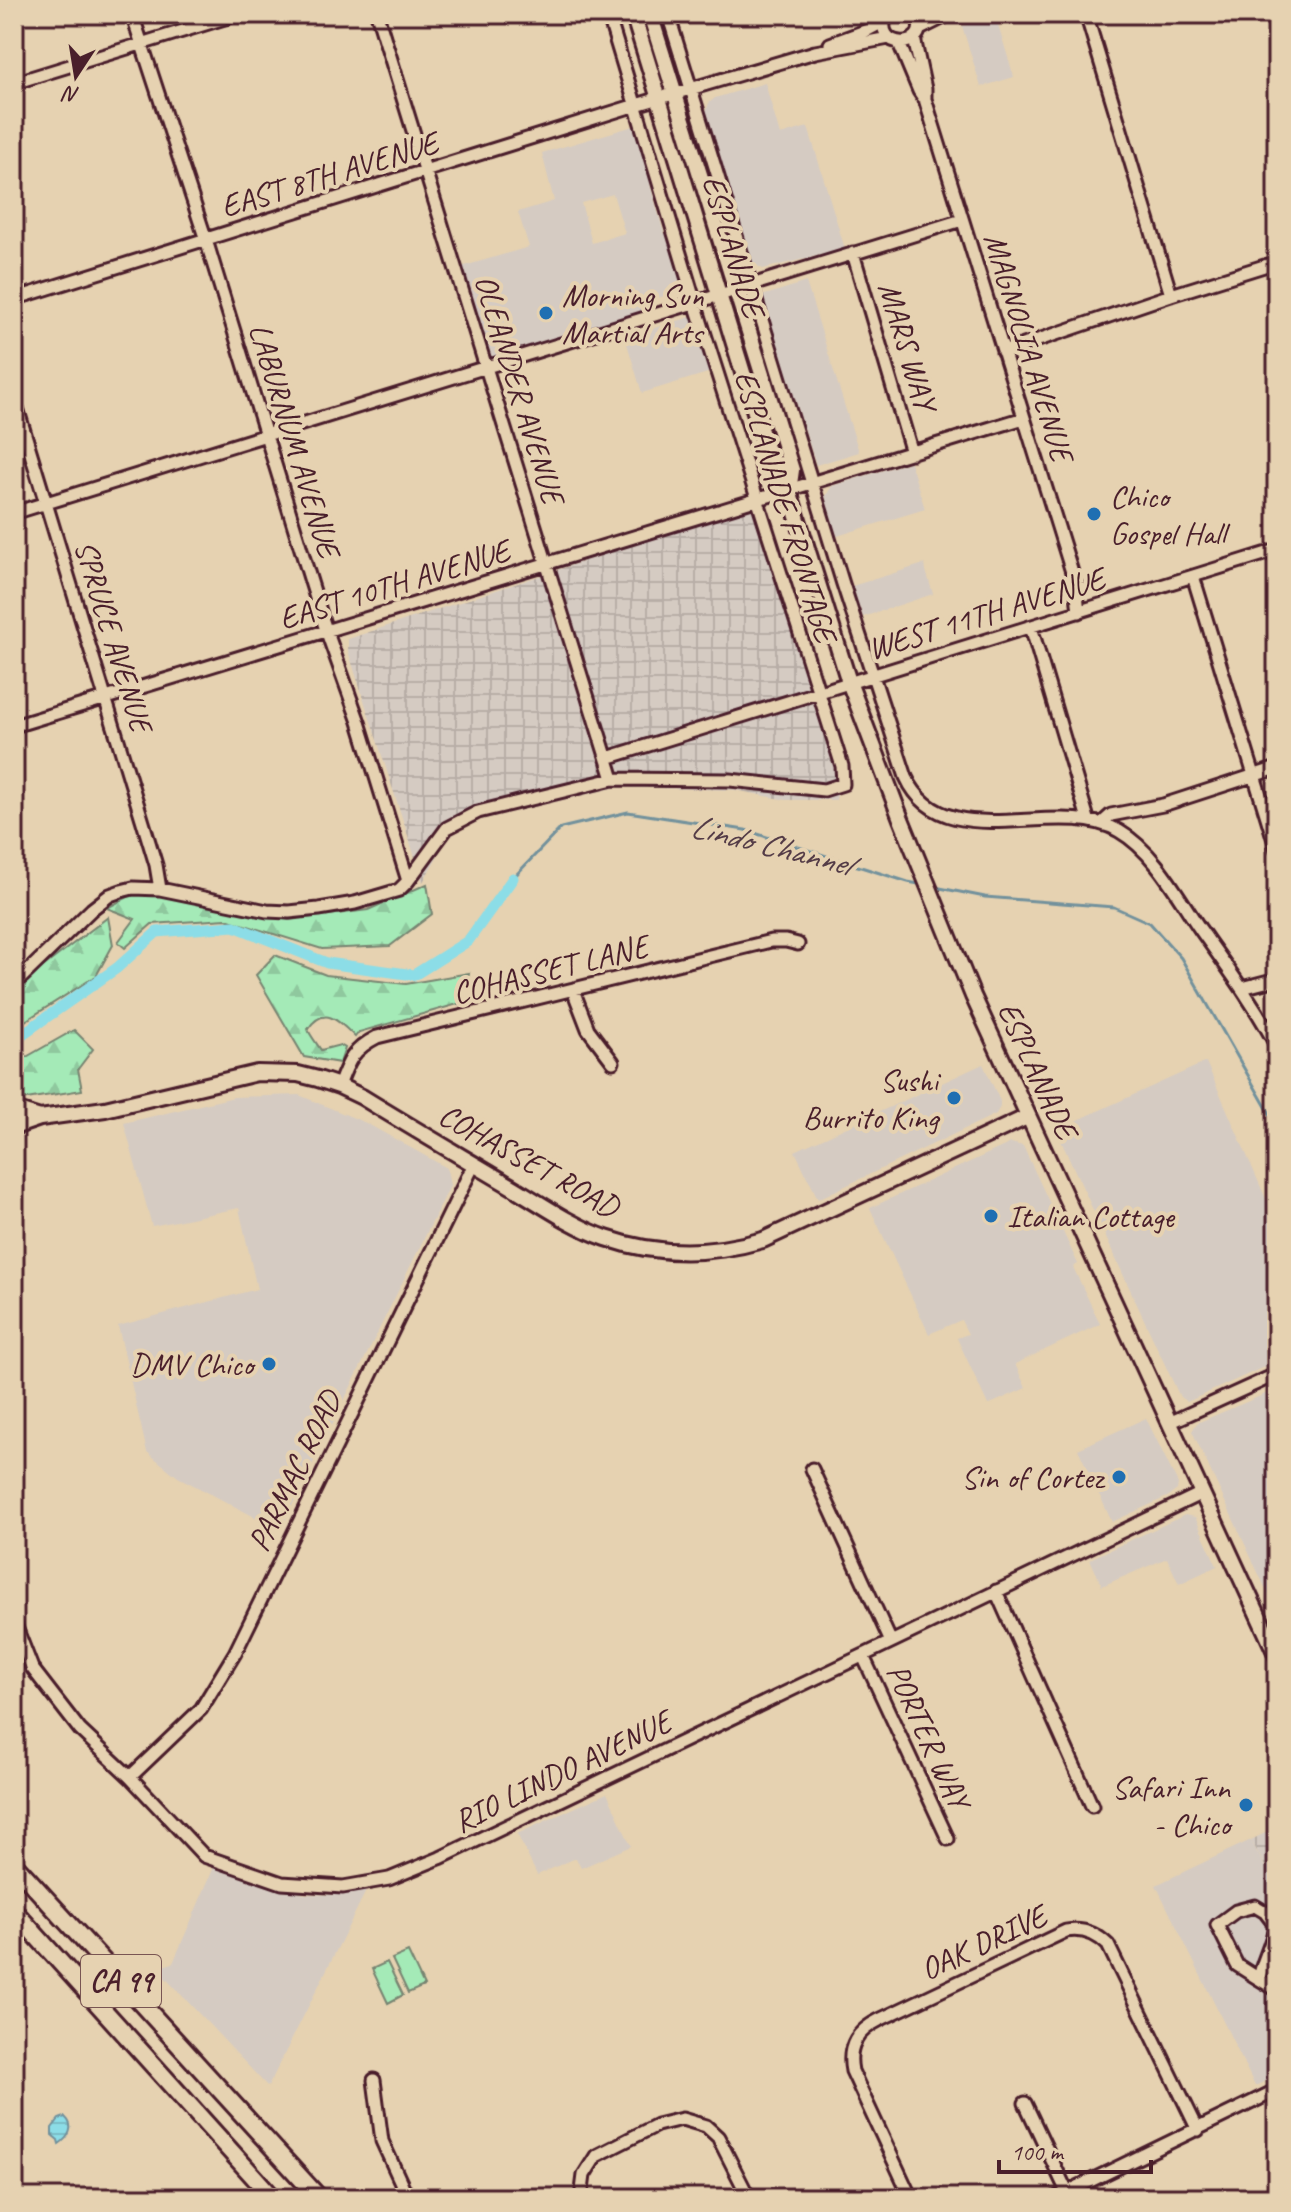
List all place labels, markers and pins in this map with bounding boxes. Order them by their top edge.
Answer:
place label: Morning Sun Martial Arts [562,275,705,353]
marker: Morning Sun Martial Arts [537,304,555,322]
place label: Chico Gospel Hall [1110,476,1231,554]
marker: Chico Gospel Hall [1085,505,1103,523]
place label: Sushi Burrito King [803,1060,942,1138]
marker: Sushi Burrito King [945,1089,963,1107]
place label: Italian Cottage [1007,1196,1176,1237]
marker: Italian Cottage [982,1207,1000,1225]
place label: DMV Chico [130,1344,257,1385]
marker: DMV Chico [260,1355,278,1373]
place label: Sin of Cortez [961,1457,1106,1498]
marker: Sin of Cortez [1110,1468,1128,1486]
place label: Safari Inn - Chico [1112,1767,1234,1845]
marker: Safari Inn - Chico [1237,1796,1255,1814]

